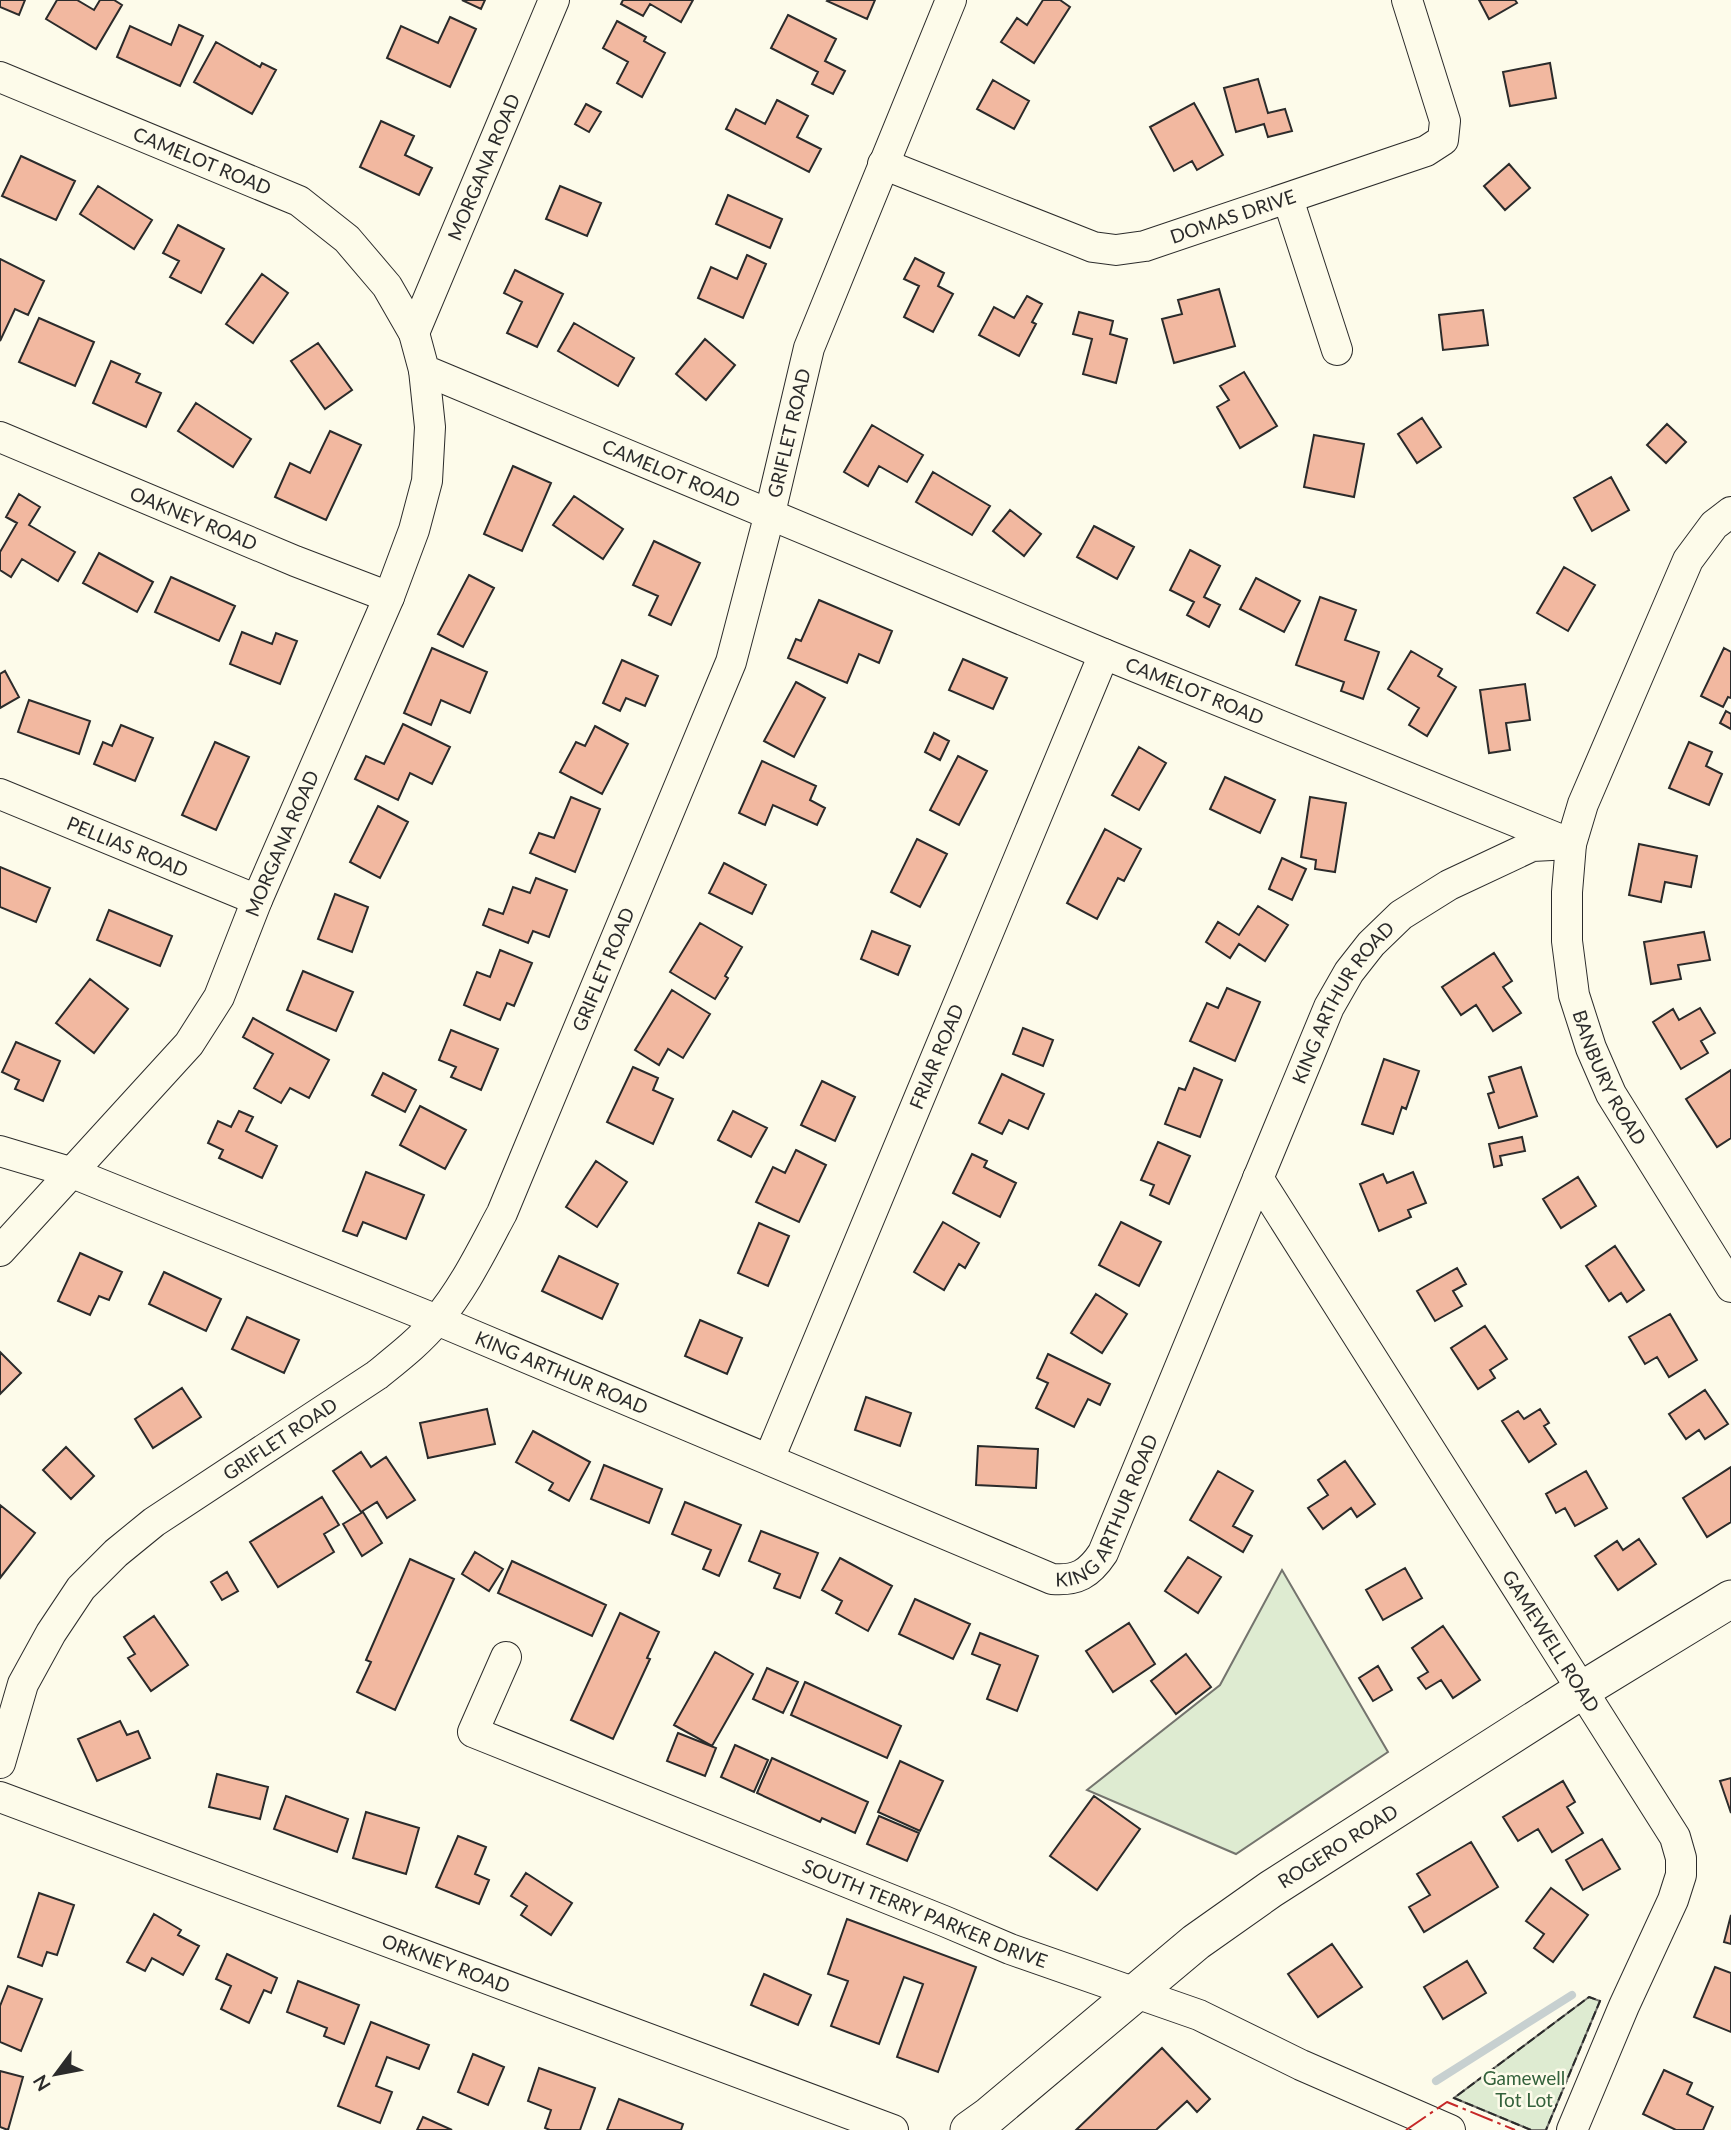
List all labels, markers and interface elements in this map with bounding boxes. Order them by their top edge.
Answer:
street label: MORGANA ROAD [442,90,524,244]
street label: CAMELOT ROAD [130,122,275,199]
street label: DOMAS DRIVE [1167,184,1298,248]
street label: GRIFLET ROAD [762,366,815,500]
street label: CAMELOT ROAD [599,434,744,512]
street label: OAKNEY ROAD [127,481,261,555]
street label: CAMELOT ROAD [1122,652,1268,729]
street label: MORGANA ROAD [240,767,323,920]
street label: PELLIAS ROAD [64,811,192,881]
street label: GRIFLET ROAD [567,904,639,1035]
street label: KING ARTHUR ROAD [1287,916,1399,1087]
street label: FRIAR ROAD [904,1000,968,1112]
street label: BANBURY ROAD [1569,1007,1652,1149]
street label: KING ARTHUR ROAD [472,1325,652,1419]
street label: GRIFLET ROAD [218,1393,341,1484]
street label: KING ARTHUR ROAD [1055,1431,1162,1590]
street label: GAMEWELL ROAD [1498,1565,1605,1716]
street label: ROGERO ROAD [1273,1799,1402,1893]
street label: SOUTH TERRY PARKER DRIVE [799,1853,1051,1972]
street label: ORKNEY ROAD [379,1928,514,1997]
north arrow [21,2039,91,2109]
park label: Gamewell Tot Lot [1483,2066,1565,2111]
text: N [28,2071,55,2096]

